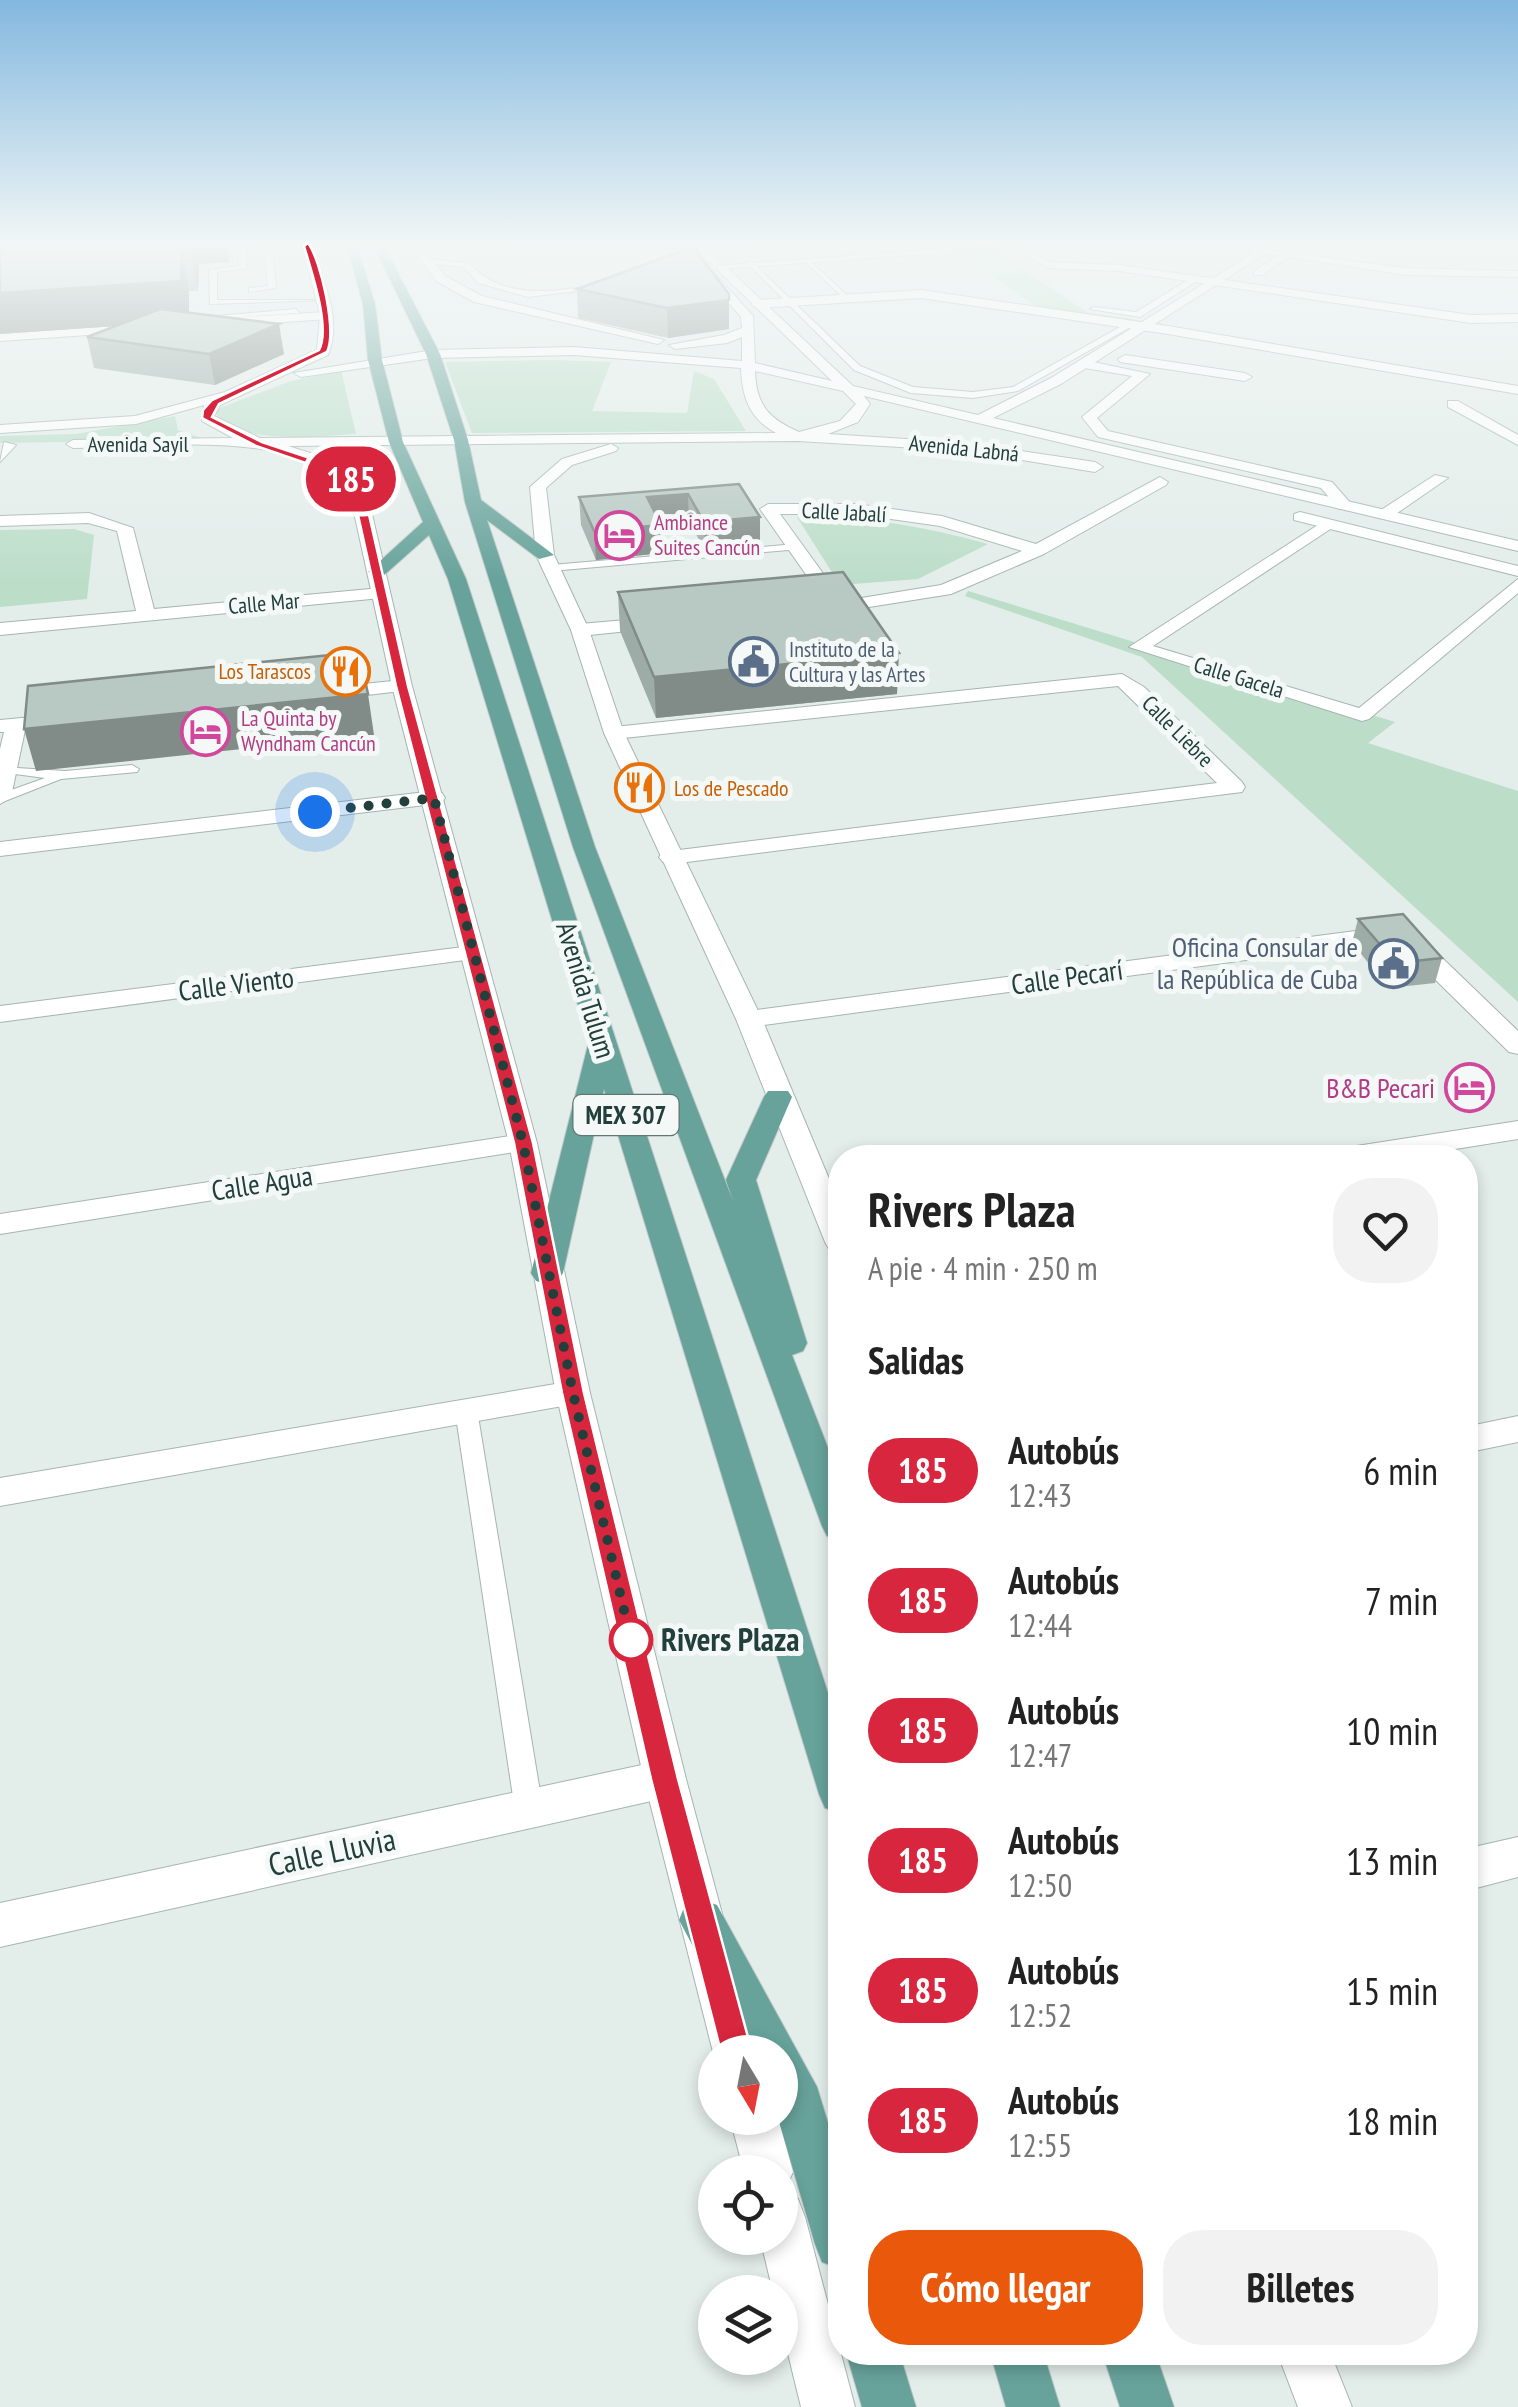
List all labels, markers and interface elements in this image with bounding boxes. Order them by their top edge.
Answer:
street label: Avenida Labná [908,428,1020,468]
street label: Avenida Sayil [87,430,189,458]
line badge: 185 [294,446,408,512]
text: 185 [326,456,376,502]
street label: Calle Jabalí [801,496,887,528]
place label: Ambiance Suites Cancún [654,508,760,561]
hotel icon: Ambiance Suites Cancún [593,509,645,561]
street label: Calle Mar [227,586,301,620]
place label: Instituto de la Cultura y las Artes [789,635,926,688]
public building icon: Instituto de la Cultura y las Artes [728,636,780,688]
restaurant icon: Los Tarascos [320,645,372,697]
street label: Calle Gacela [1191,650,1287,704]
place label: Los Tarascos [218,657,311,685]
street label: Calle Liebre [1136,689,1220,773]
place label: La Quinta by Wyndham Cancún [241,704,376,757]
hotel icon: La Quinta by Wyndham Cancún [180,705,232,757]
restaurant icon: Los de Pescado [613,762,665,814]
place label: Los de Pescado [674,774,789,802]
your location [290,787,340,837]
street label: Avenida Tulum [548,917,625,1063]
place label: Oficina Consular de la República de Cuba [1157,928,1358,997]
public building icon: Oficina Consular de la República de Cuba [1367,937,1419,989]
street label: Calle Pecarí [1009,950,1125,1003]
street label: Calle Viento [176,958,296,1009]
hotel icon: B&B Pecari [1444,1062,1496,1114]
place label: B&B Pecari [1326,1069,1435,1106]
road number: MEX 307 [574,1095,678,1135]
street label: Calle Agua [209,1156,315,1209]
text: Rivers Plaza [868,1178,1076,1240]
button: heart [1333,1178,1438,1283]
text: A pie · 4 min · 250 m [868,1247,1098,1289]
text: Salidas [868,1335,964,1384]
text: Autobús [1008,1425,1119,1474]
text: 6 min [1363,1446,1438,1495]
text: 185 [898,1447,948,1493]
text: 12:43 [1008,1474,1072,1516]
text: Autobús [1008,1555,1119,1604]
text: 7 min [1365,1576,1438,1625]
text: 185 [898,1577,948,1623]
text: 12:44 [1008,1604,1072,1646]
place label: Rivers Plaza [661,1618,799,1660]
marker: Rivers Plaza [610,1619,652,1661]
text: Autobús [1008,1685,1119,1734]
text: 10 min [1346,1706,1438,1755]
text: 185 [898,1707,948,1753]
text: 12:47 [1008,1734,1072,1776]
text: Autobús [1008,1815,1119,1864]
street label: Calle Lluvia [264,1817,399,1885]
text: 13 min [1346,1836,1438,1885]
text: 185 [898,1837,948,1883]
text: 12:50 [1008,1864,1072,1906]
text: Autobús [1008,1945,1119,1994]
text: 15 min [1346,1966,1438,2015]
text: 185 [898,1967,948,2013]
text: 12:52 [1008,1994,1072,2036]
north arrow [698,2035,798,2135]
map controls [698,2035,798,2375]
text: Autobús [1008,2075,1119,2124]
text: 18 min [1346,2096,1438,2145]
text: 185 [898,2097,948,2143]
text: 12:55 [1008,2124,1072,2166]
button: locate [698,2155,798,2255]
button: Cómo llegar [868,2230,1143,2345]
button: Billetes [1163,2230,1438,2345]
button: layers [698,2275,798,2375]

